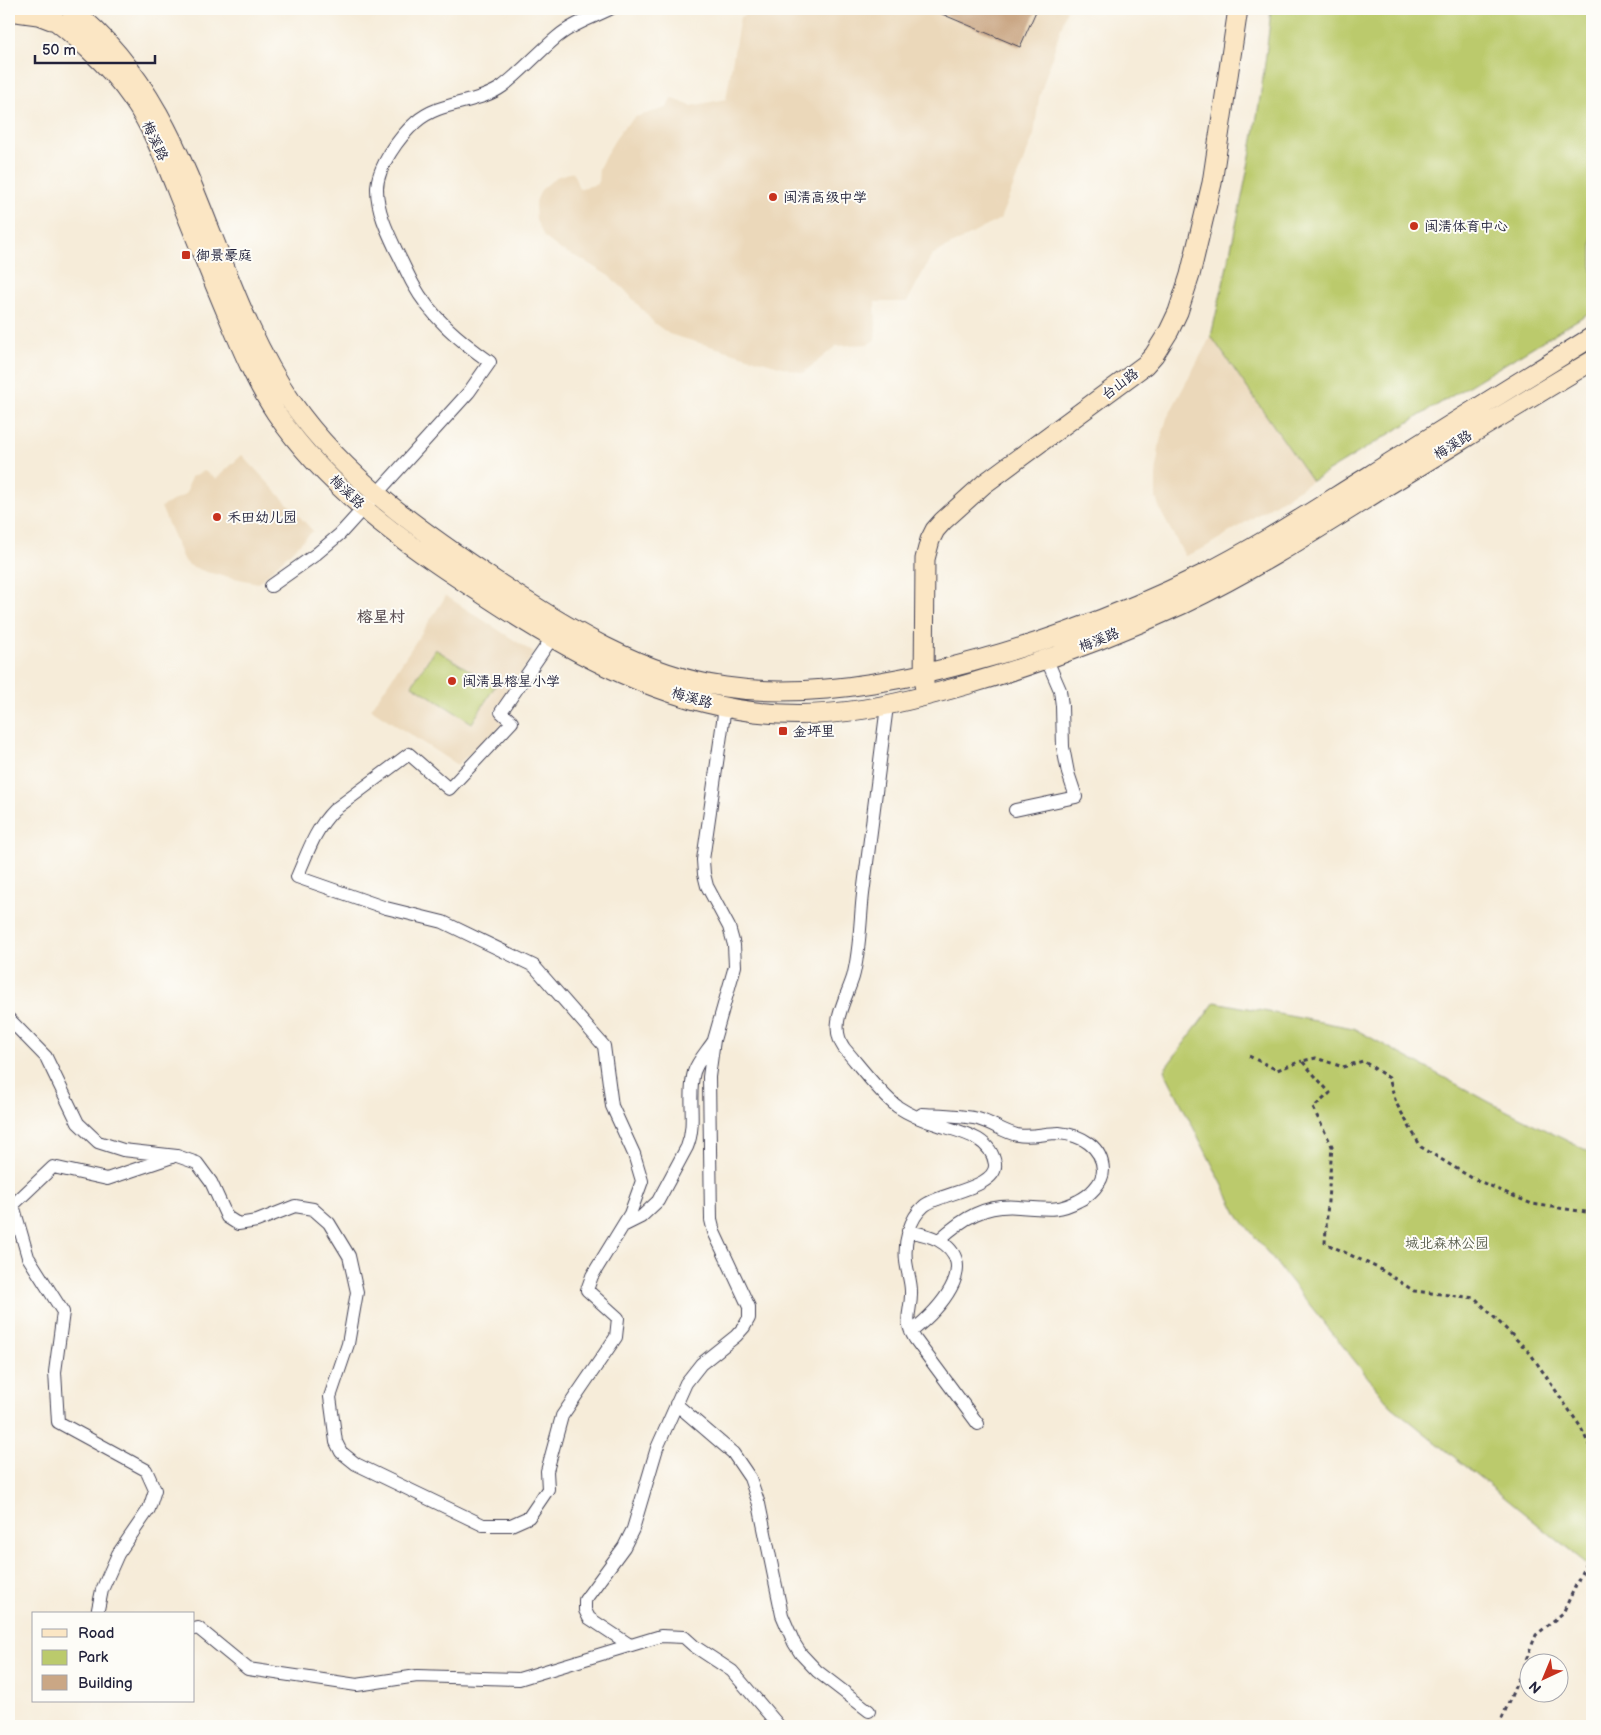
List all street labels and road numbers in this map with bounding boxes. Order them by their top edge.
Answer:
street label: 梅溪路 [138,118,172,164]
street label: 台山路 [1098,365,1142,403]
street label: 梅溪路 [1431,427,1475,463]
street label: 梅溪路 [326,471,368,513]
street label: 梅溪路 [1076,624,1122,656]
street label: 梅溪路 [669,684,715,712]

